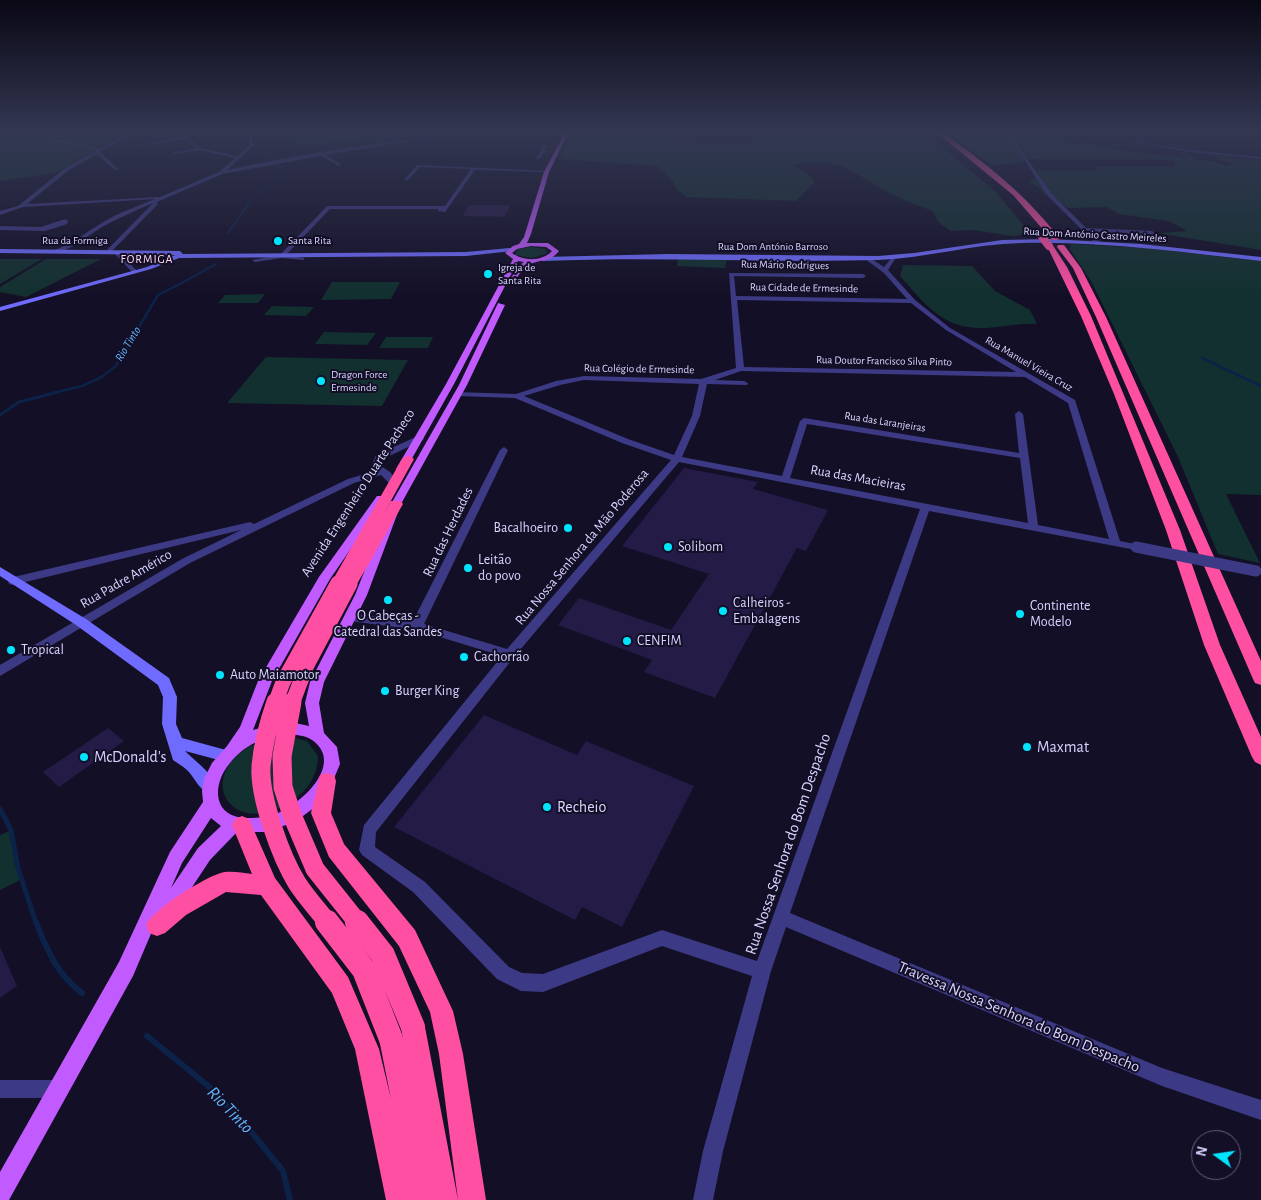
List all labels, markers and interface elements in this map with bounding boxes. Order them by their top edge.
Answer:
street label: Rua Dom António Castro Meireles [1023,225,1167,245]
street label: Rua da Formiga [42,234,108,248]
place label: Santa Rita [288,234,331,248]
marker: Santa Rita [272,235,284,247]
street label: Rua Dom António Barroso [718,240,828,254]
district label: FORMIGA [120,252,174,266]
street label: Rua Mário Rodrigues [741,258,829,272]
place label: Igreja de Santa Rita [498,261,541,287]
marker: Igreja de Santa Rita [482,268,494,280]
street label: Rua Cidade de Ermesinde [750,280,858,296]
water label: Rio Tinto [112,324,144,364]
street label: Rua Manuel Vieira Cruz [983,334,1075,394]
street label: Rua Doutor Francisco Silva Pinto [816,353,952,369]
street label: Rua Colégio de Ermesinde [584,361,694,377]
place label: Dragon Force Ermesinde [331,368,387,394]
marker: Dragon Force Ermesinde [315,375,327,387]
street label: Avenida Engenheiro Duarte Pacheco [297,406,419,580]
street label: Rua das Laranjeiras [844,409,926,435]
street label: Rua das Macieiras [809,461,907,495]
street label: Rua Nossa Senhora da Mão Poderosa [512,465,652,629]
street label: Rua das Herdades [419,485,477,579]
place label: Bacalhoeiro [493,520,558,536]
marker: Bacalhoeiro [562,522,574,534]
place label: Solibom [678,539,723,555]
marker: Solibom [662,541,674,553]
street label: Rua Padre Américo [77,546,175,612]
place label: Leitão do povo [478,552,521,584]
marker: Leitão do povo [462,562,474,574]
marker: O Cabeças - Catedral das Sandes [382,594,394,606]
place label: Calheiros - Embalagens [733,595,800,628]
place label: Continente Modelo [1030,598,1090,630]
marker: Calheiros - Embalagens [717,605,729,617]
place label: O Cabeças - Catedral das Sandes [334,608,442,640]
marker: Continente Modelo [1014,608,1026,620]
place label: CENFIM [637,633,681,649]
marker: CENFIM [621,635,633,647]
place label: Tropical [21,642,64,658]
marker: Tropical [5,644,17,656]
place label: Cachorrão [474,649,529,665]
marker: Cachorrão [458,651,470,663]
place label: Auto Maiamotor [230,667,319,683]
marker: Auto Maiamotor [214,669,226,681]
place label: Burger King [395,683,459,699]
marker: Burger King [379,685,391,697]
street label: Rua Nossa Senhora do Bom Despacho [741,731,835,957]
place label: Maxmat [1037,737,1089,757]
marker: Maxmat [1021,741,1033,753]
place label: McDonald's [94,747,166,767]
marker: McDonald's [78,751,90,763]
place label: Recheio [557,797,606,817]
marker: Recheio [541,801,553,813]
street label: Travessa Nossa Senhora do Bom Despacho [895,957,1143,1077]
water label: Rio Tinto [202,1082,258,1138]
north arrow [1191,1130,1241,1180]
text: N [1194,1145,1210,1158]

